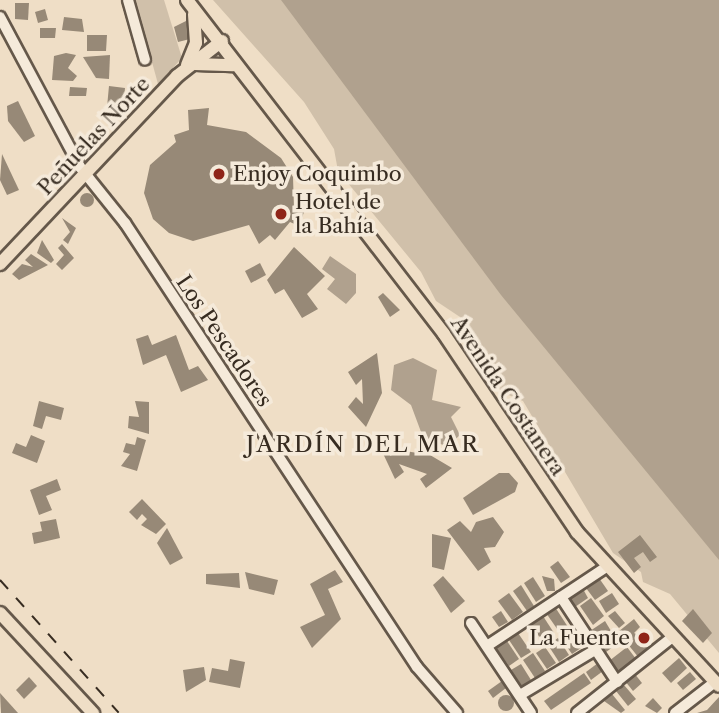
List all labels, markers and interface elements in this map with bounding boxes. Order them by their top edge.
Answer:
street label: Peñuelas Norte [33,72,155,200]
place label: Enjoy Coquimbo [233,161,402,187]
marker: Enjoy Coquimbo [211,166,227,182]
place label: Hotel de la Bahía [295,189,381,239]
marker: Hotel de la Bahía [273,206,289,222]
street label: Los Pescadores [171,271,277,411]
street label: Avenida Costanera [445,311,571,481]
district label: JARDÍN DEL MAR [247,430,479,458]
place label: La Fuente [529,625,630,651]
marker: La Fuente [636,630,652,646]

